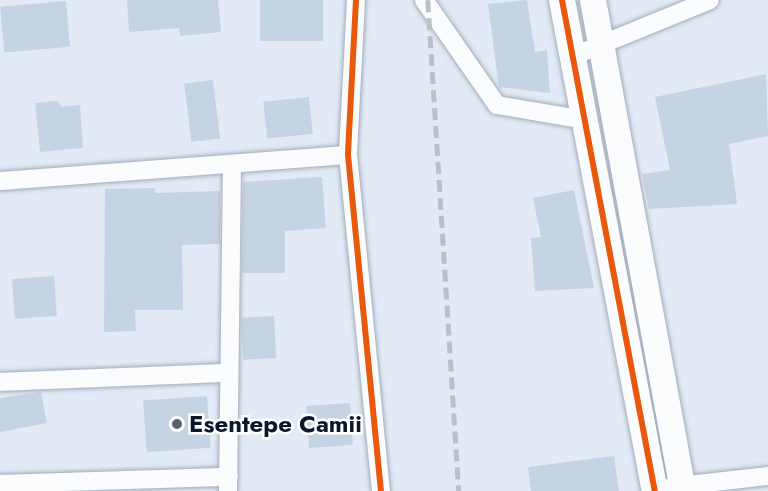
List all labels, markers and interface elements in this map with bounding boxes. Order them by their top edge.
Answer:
place label: Esentepe Camii [189,410,362,438]
marker: Esentepe Camii [170,417,184,431]

